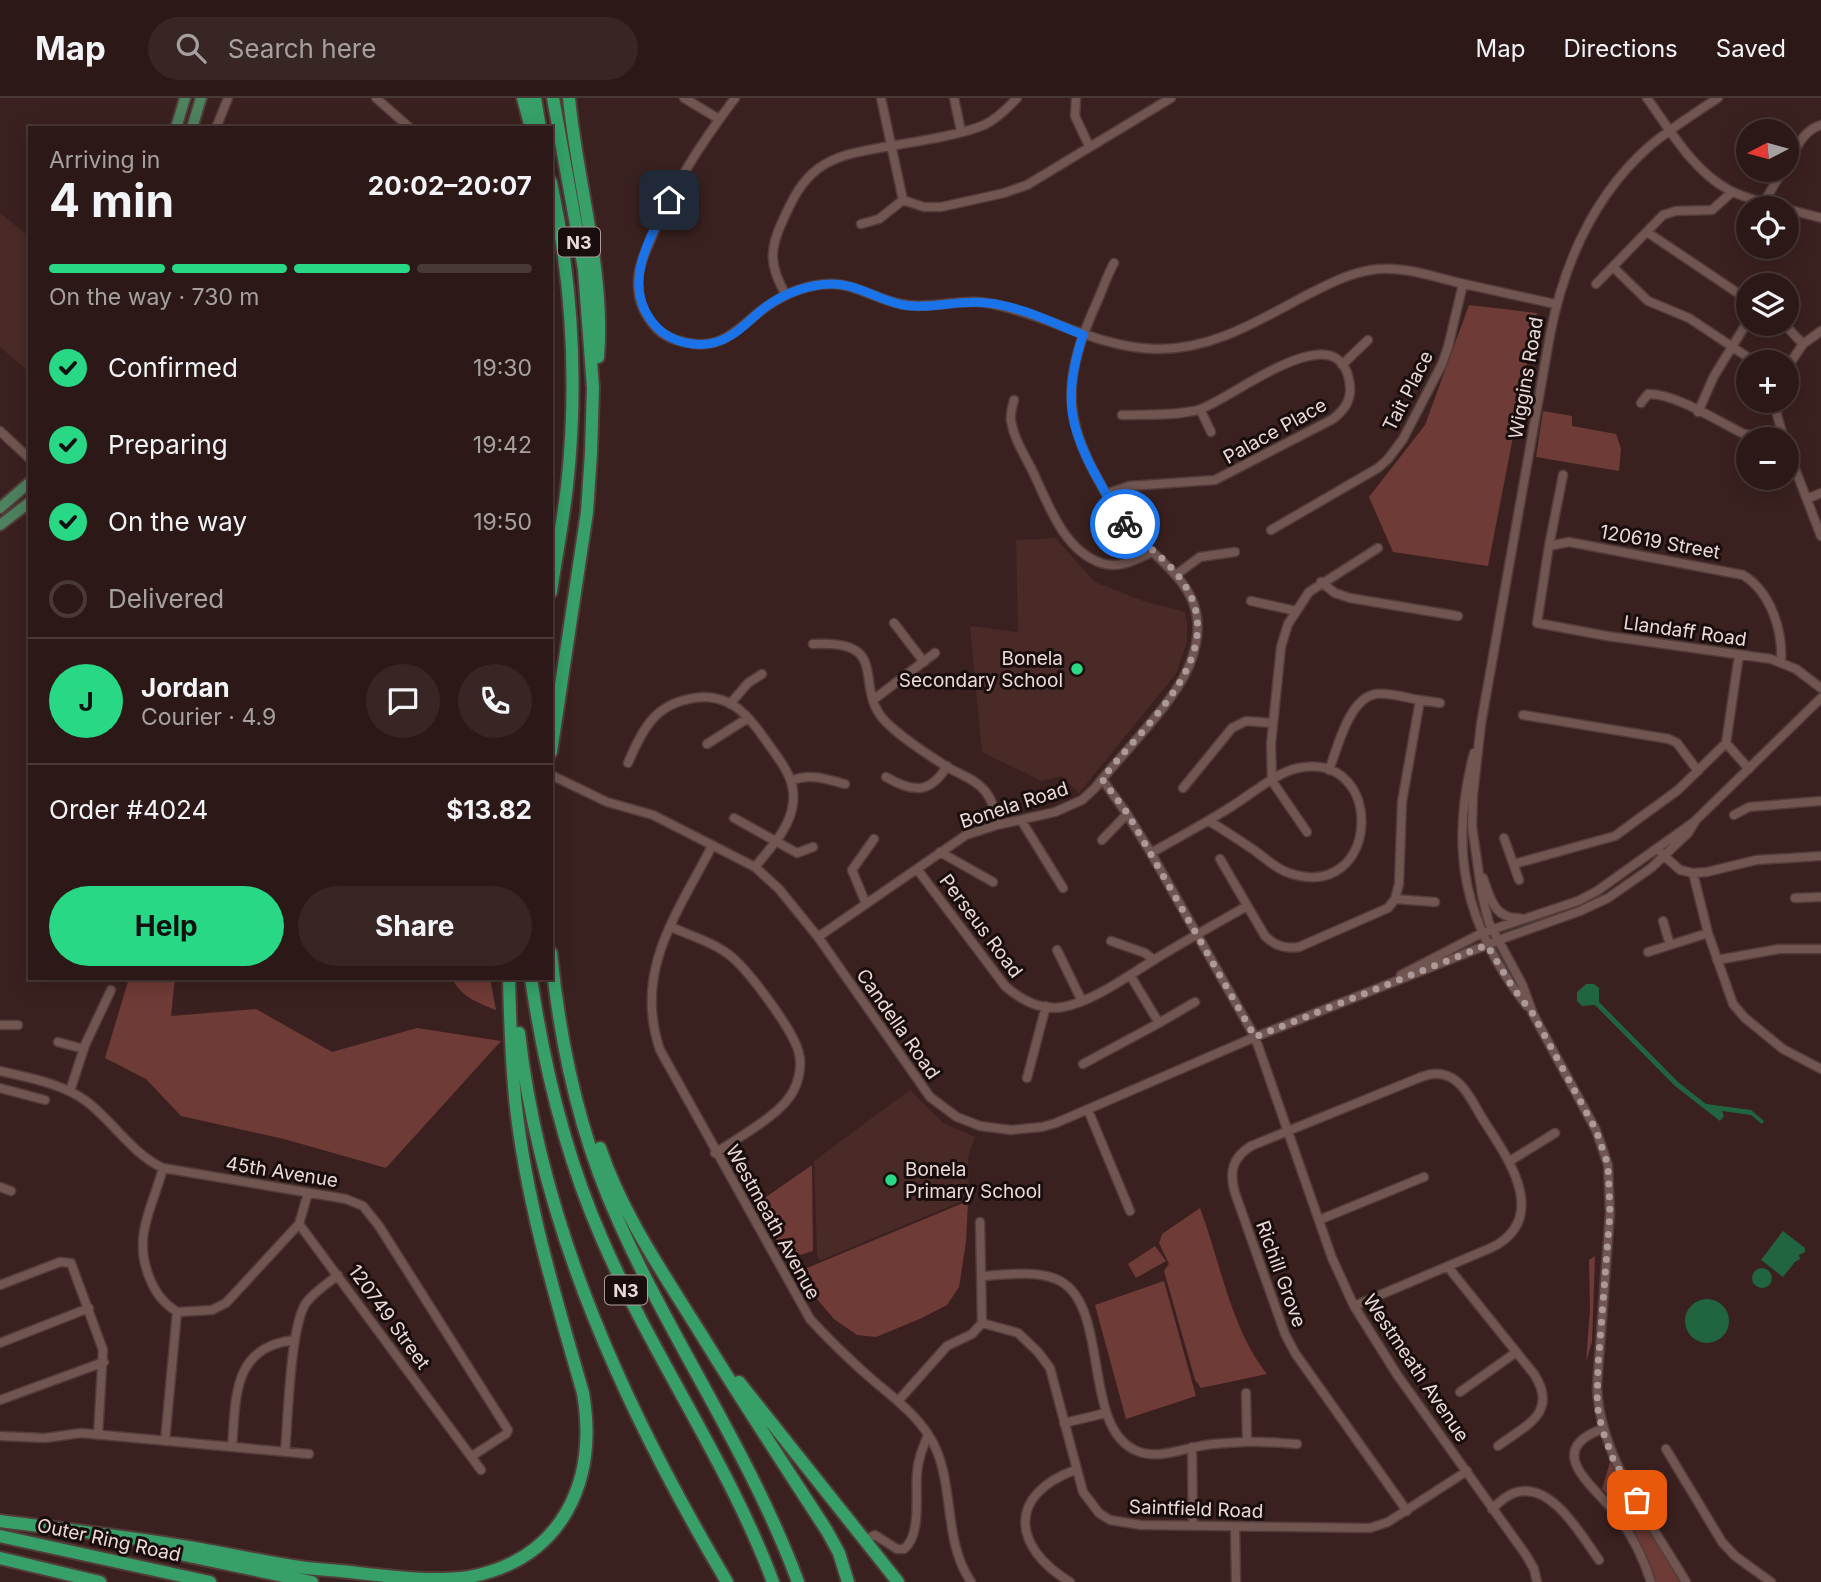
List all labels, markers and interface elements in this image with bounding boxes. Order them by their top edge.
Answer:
search box [148,17,638,80]
text: Map [35,28,106,68]
icon: search [172,29,210,67]
text: Search here [228,33,376,64]
text: Map [1476,34,1525,63]
text: Directions [1563,34,1678,63]
text: Saved [1716,34,1786,63]
north arrow [1736,119,1799,182]
map controls [1736,119,1799,490]
text: Arriving in [49,146,160,174]
text: 20:02–20:07 [368,170,532,201]
pin [639,170,699,230]
text: 4 min [49,172,174,228]
icon: home [650,181,688,219]
button: locate [1736,196,1799,259]
road number: N3 [558,228,600,257]
button: layers [1736,273,1799,336]
text: On the way · 730 m [49,283,260,311]
street label: Wiggins Road [1504,315,1548,441]
street label: Tait Place [1378,347,1438,435]
icon: check [49,349,87,387]
button: + [1736,350,1799,413]
text: Confirmed [108,352,238,383]
text: 19:30 [473,354,532,382]
street label: Palace Place [1219,393,1331,469]
icon: check [49,426,87,464]
button: − [1736,427,1799,490]
text: Preparing [108,429,228,460]
text: 19:42 [473,431,532,459]
courier [1090,489,1160,559]
icon: check [49,503,87,541]
icon: bike [1106,505,1144,543]
text: On the way [108,506,247,537]
text: 19:50 [473,508,532,536]
street label: 120619 Street [1598,520,1722,564]
text: Delivered [108,583,224,614]
street label: Llandaff Road [1622,611,1748,651]
place label: Bonela Secondary School [899,647,1063,692]
marker: Bonela Secondary School [1069,661,1085,677]
button: chat [366,664,440,738]
button: phone [458,664,532,738]
text: Jordan [141,672,230,703]
text: J [78,686,94,717]
text: Courier · 4.9 [141,703,276,731]
street label: Bonela Road [957,777,1071,833]
text: Order #4024 [49,794,208,825]
text: $13.82 [446,794,532,825]
street label: Perseus Road [935,870,1027,982]
button: Help [49,886,284,966]
button: Share [298,886,532,966]
street label: Candella Road [851,964,945,1084]
street label: Westmeath Avenue [721,1141,825,1303]
street label: 45th Avenue [224,1152,340,1192]
place label: Bonela Primary School [905,1158,1042,1203]
marker: Bonela Primary School [883,1172,899,1188]
street label: Richill Grove [1251,1218,1311,1330]
street label: 120749 Street [343,1260,435,1374]
road number: N3 [605,1275,647,1304]
street label: Westmeath Avenue [1358,1290,1474,1446]
pin [1607,1470,1667,1530]
icon: bag [1618,1481,1656,1519]
street label: Saintfield Road [1128,1495,1264,1523]
street label: Outer Ring Road [35,1514,183,1566]

